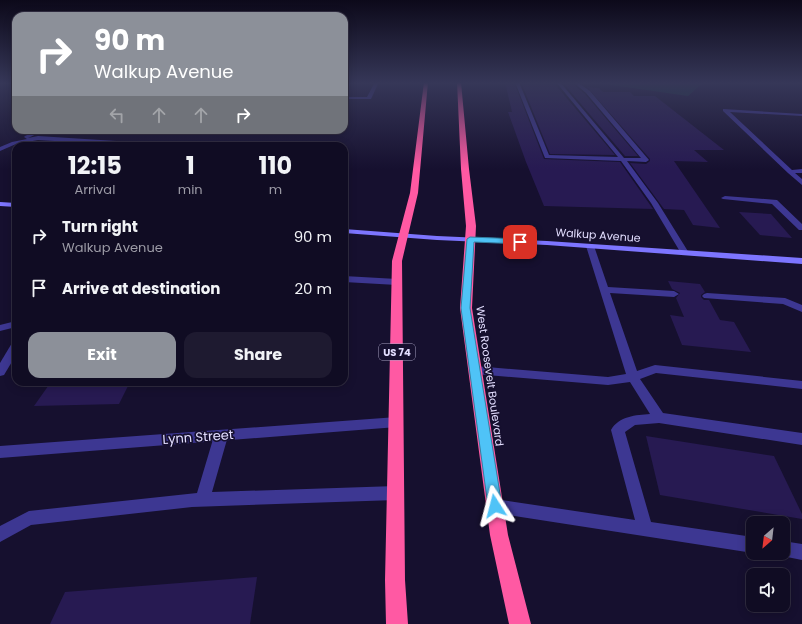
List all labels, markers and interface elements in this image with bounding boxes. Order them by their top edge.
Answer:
text: 90 m [94,21,165,60]
icon: right [28,28,80,80]
text: Walkup Avenue [94,59,234,84]
icon: left [106,104,128,126]
icon: ahead [148,104,170,126]
icon: ahead [190,104,212,126]
icon: right [232,104,254,126]
text: 12:15 [68,149,122,182]
text: 1 [186,149,195,182]
text: 110 [258,149,292,182]
text: Arrival [74,180,115,199]
text: min [178,180,203,199]
text: m [269,180,282,199]
text: Turn right [62,216,138,237]
street label: Walkup Avenue [555,224,641,246]
icon: right [28,225,50,247]
pin [503,225,537,259]
text: 90 m [294,226,332,247]
icon: arrive [509,231,531,253]
text: Walkup Avenue [62,238,163,257]
icon: arrive [28,277,50,299]
text: Arrive at destination [62,278,220,299]
text: 20 m [294,278,332,299]
street label: West Roosevelt Boulevard [472,305,508,447]
button: Exit [28,332,176,378]
button: Share [184,332,332,378]
road number: US 74 [379,344,415,360]
street label: Lynn Street [162,425,234,449]
position arrow [474,485,516,527]
north arrow [746,516,790,560]
map controls [746,516,790,612]
button: sound [746,568,790,612]

